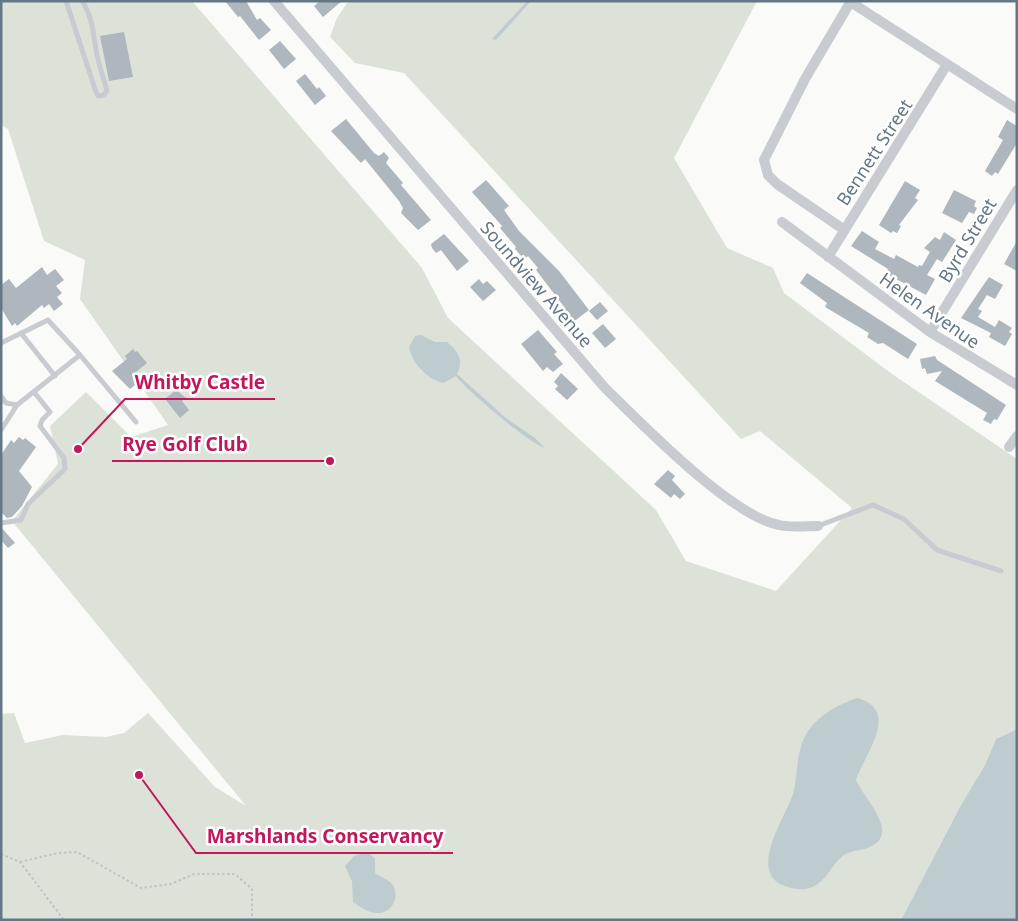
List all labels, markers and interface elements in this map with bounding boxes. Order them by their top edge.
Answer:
street label: Bennett Street [831,94,918,210]
street label: Byrd Street [933,193,1002,286]
street label: Soundview Avenue [476,216,598,352]
street label: Helen Avenue [875,267,985,353]
callout: Whitby Castle [125,365,275,399]
text: Whitby Castle [135,369,265,395]
callout: Rye Golf Club [112,427,258,461]
text: Rye Golf Club [122,431,248,457]
callout: Marshlands Conservancy [196,819,453,853]
text: Marshlands Conservancy [207,823,443,849]

